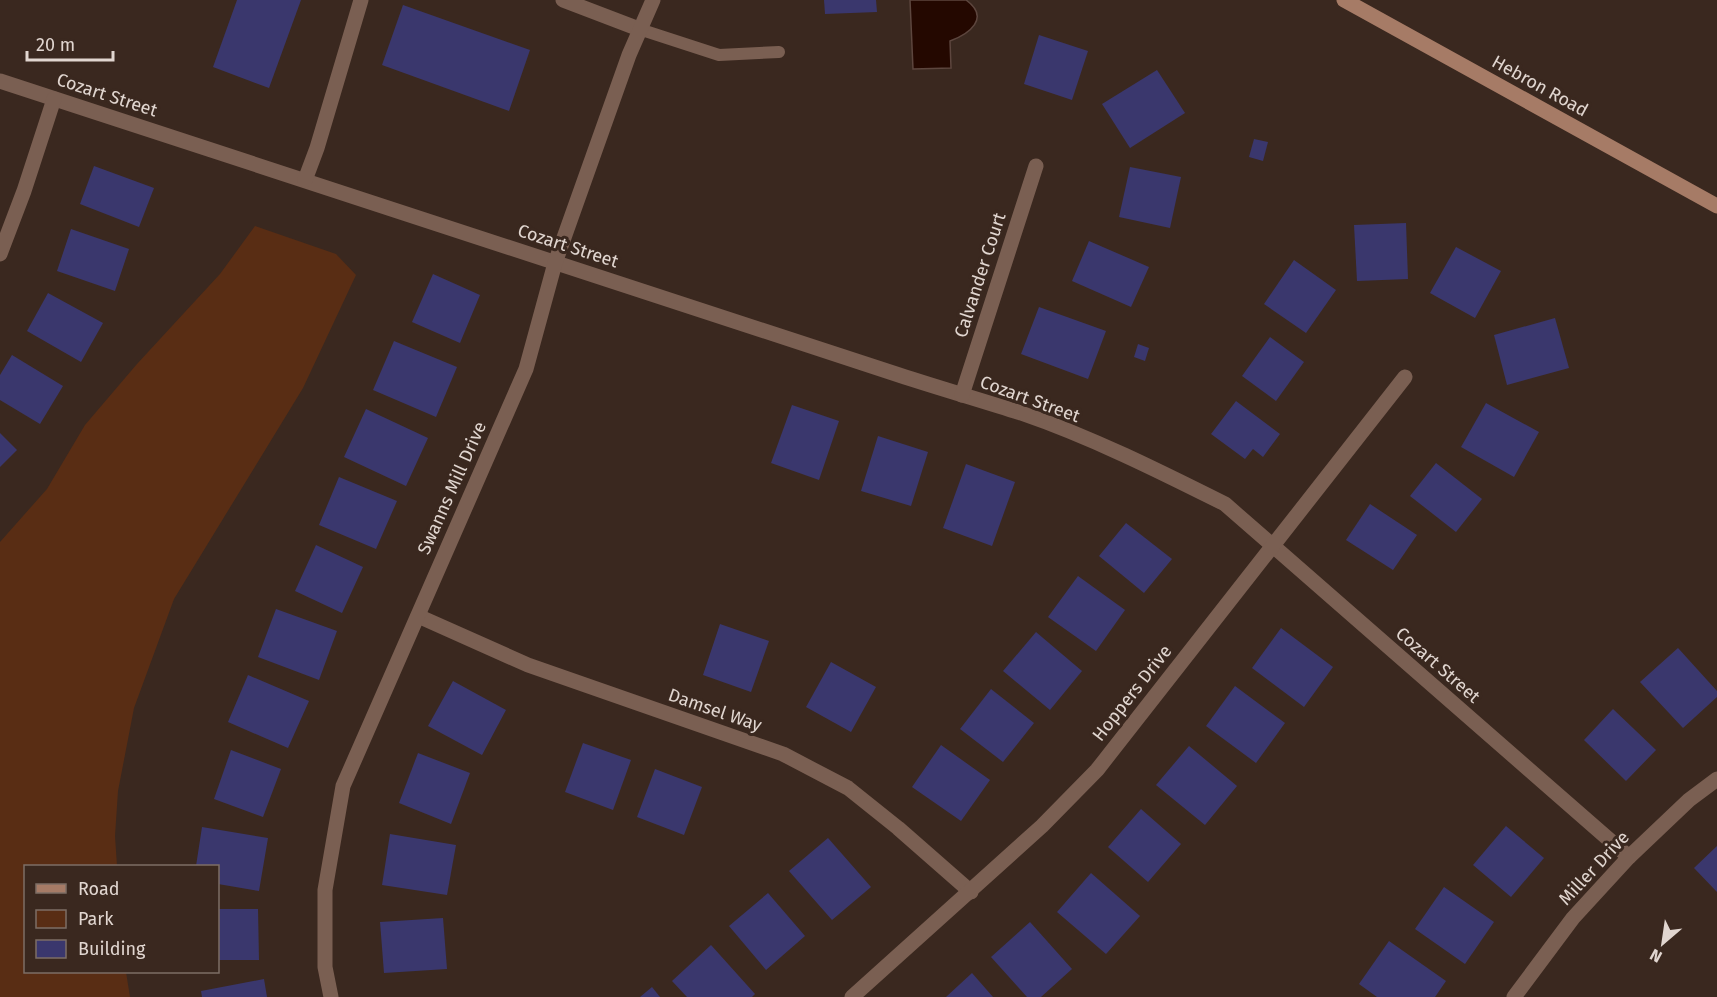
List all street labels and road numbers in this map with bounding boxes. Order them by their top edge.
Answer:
street label: Hebron Road [1488,51,1592,121]
street label: Cozart Street [54,68,161,122]
street label: Calvander Court [949,209,1011,340]
street label: Cozart Street [515,219,622,273]
street label: Cozart Street [977,371,1083,427]
street label: Swanns Mill Drive [413,418,491,558]
street label: Cozart Street [1391,622,1485,708]
street label: Hoppers Drive [1088,641,1176,745]
street label: Damsel Way [665,684,765,736]
street label: Miller Drive [1554,826,1634,910]

